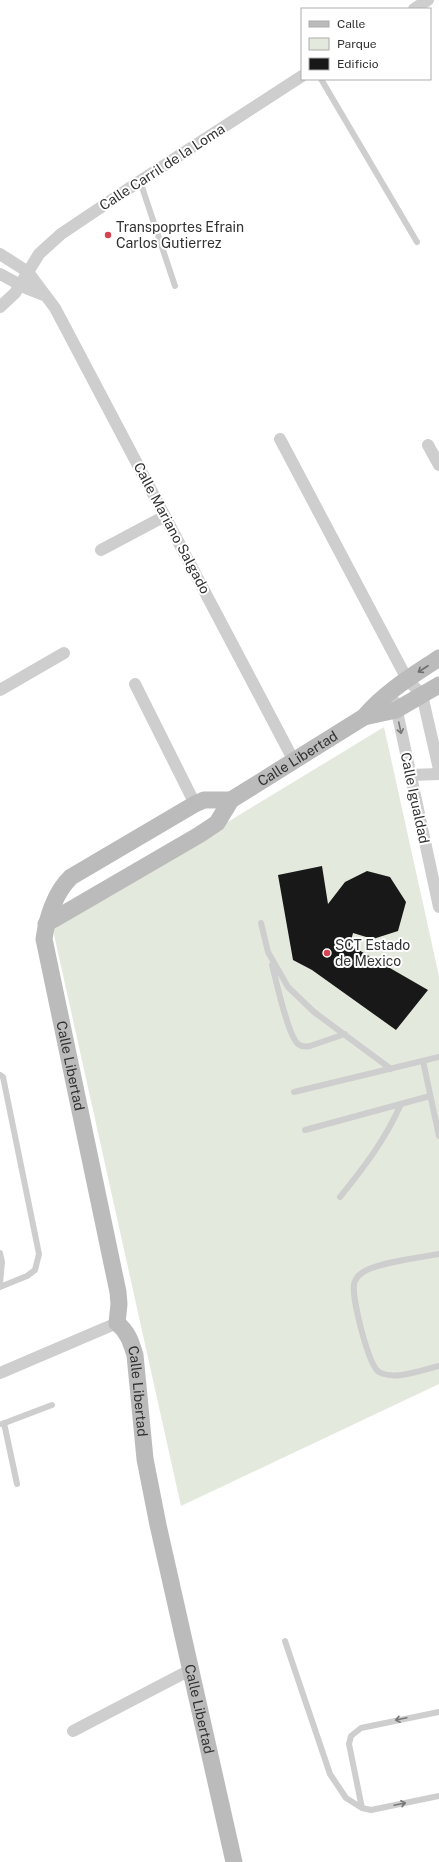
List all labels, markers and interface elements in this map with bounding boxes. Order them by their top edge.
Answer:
legend [301,8,431,80]
text: Calle [337,17,366,31]
text: Parque [337,37,377,51]
text: Edificio [337,57,379,71]
street label: Calle Carril de la Loma [96,120,228,214]
place label: Transpoprtes Efrain Carlos Gutierrez [116,219,244,251]
marker: Transpoprtes Efrain Carlos Gutierrez [103,230,113,240]
street label: Calle Mariano Salgado [131,460,213,597]
one-way arrow [418,665,429,673]
one-way arrow [397,721,405,734]
street label: Calle Libertad [255,728,340,789]
street label: Calle Igualdad [398,751,432,845]
place label: SCT Estado de Mexico [335,937,410,969]
marker: SCT Estado de Mexico [322,948,332,958]
street label: Calle Libertad [53,1019,88,1112]
street label: Calle Libertad [125,1344,151,1437]
street label: Calle Libertad [182,1663,217,1755]
one-way arrow [395,1716,408,1724]
one-way arrow [393,1800,406,1808]

